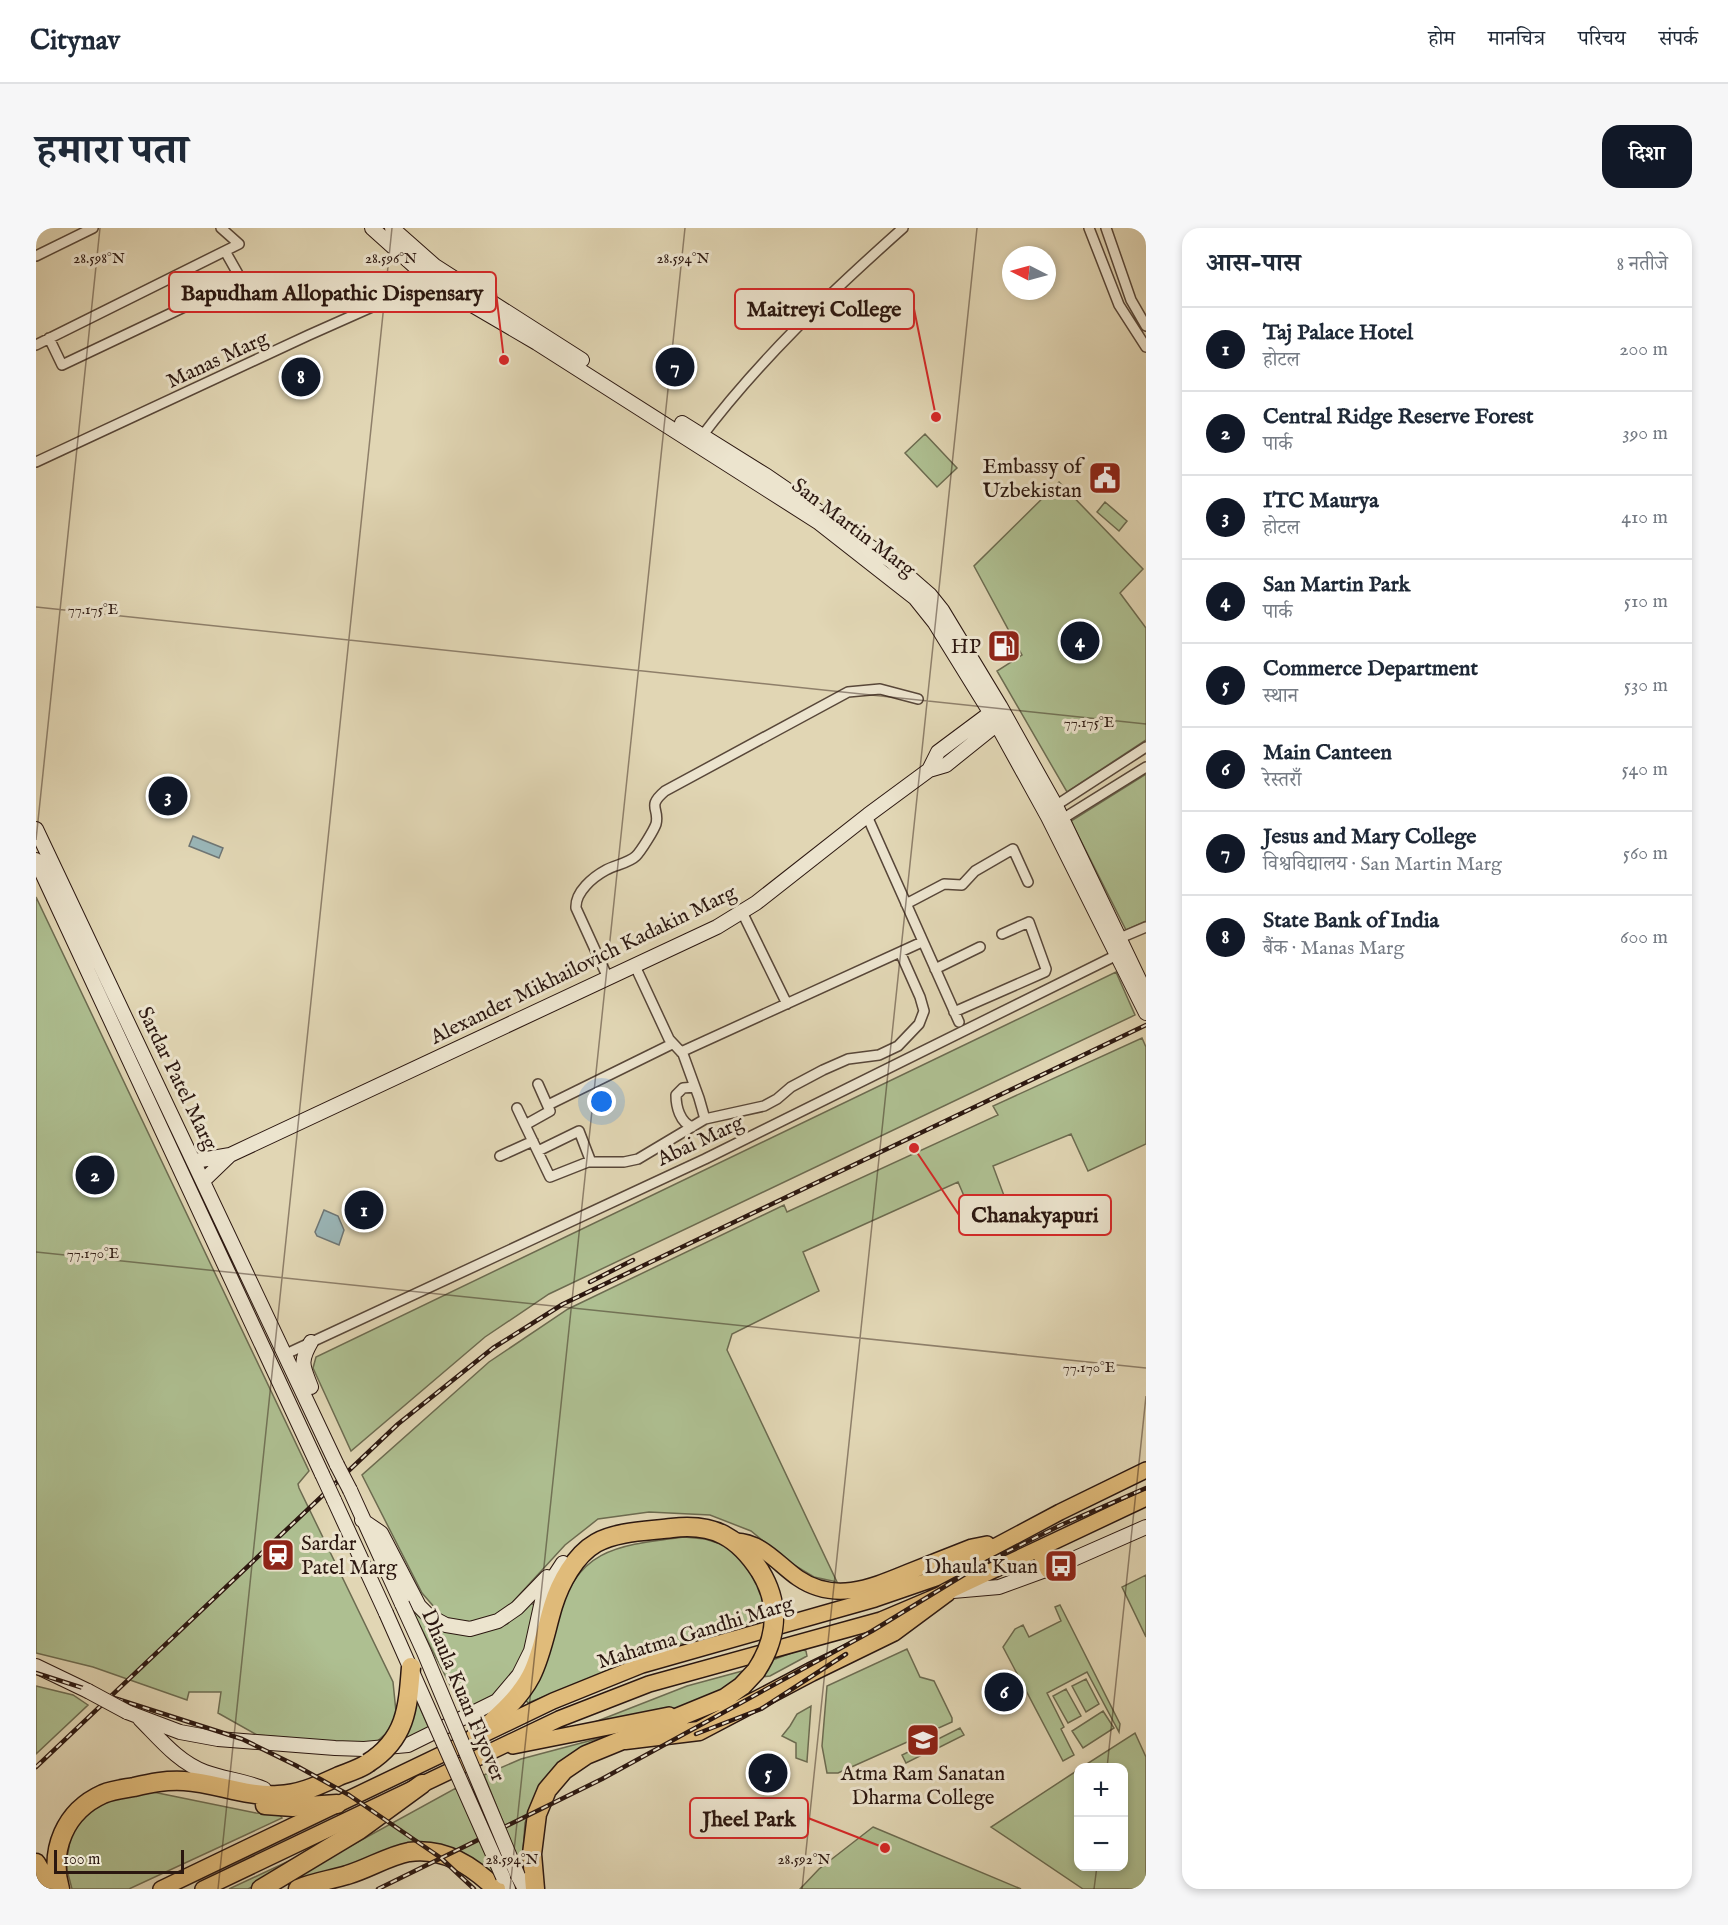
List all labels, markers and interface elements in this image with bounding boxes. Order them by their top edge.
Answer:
text: Citynav [30,24,120,59]
text: होम [1428,26,1455,53]
text: मानचित्र [1488,26,1545,53]
text: परिचय [1578,26,1626,53]
text: संपर्क [1659,26,1698,53]
text: हमारा पता [36,125,188,178]
button: दिशा [1602,125,1692,188]
north arrow [1002,246,1056,300]
text: आस-पास [1206,247,1301,280]
text: 28.598°N [73,249,125,268]
text: 28.596°N [365,249,417,268]
text: 28.594°N [656,249,710,268]
text: 8 नतीजे [1616,252,1668,277]
callout: Bapudham Allopathic Dispensary [169,272,496,312]
text: Bapudham Allopathic Dispensary [181,280,484,308]
callout: Maitreyi College [735,289,914,329]
text: Maitreyi College [747,296,901,324]
text: Taj Palace Hotel [1263,319,1413,347]
street label: Manas Marg [163,325,273,396]
text: 1 [1222,337,1229,362]
text: 200 m [1619,337,1668,362]
pin: 7 [656,344,694,390]
text: होटल [1263,348,1300,373]
pin: 8 [282,354,320,400]
text: Central Ridge Reserve Forest [1263,403,1534,431]
text: 2 [1221,421,1230,446]
text: 390 m [1622,421,1668,446]
text: पार्क [1263,432,1292,457]
place label: Embassy of Uzbekistan [982,454,1085,505]
public building icon: Embassy of Uzbekistan [1087,460,1123,496]
street label: San Martin Marg [786,473,921,584]
text: ITC Maurya [1263,487,1379,515]
text: 3 [1222,505,1229,530]
text: 410 m [1621,505,1668,530]
text: होटल [1263,516,1300,541]
text: San Martin Park [1263,571,1410,599]
text: 4 [1221,589,1230,614]
text: 510 m [1624,589,1668,614]
text: 77.175°E [68,600,118,619]
text: पार्क [1263,600,1292,625]
pin: 4 [1060,618,1100,664]
fuel station icon: HP [986,628,1022,664]
place label: HP [951,634,981,661]
text: Commerce Department [1263,655,1478,683]
text: 5 [1222,673,1229,698]
text: 530 m [1624,673,1668,698]
text: स्थान [1263,684,1298,709]
text: 77.175°E [1064,713,1114,732]
text: Main Canteen [1263,739,1392,767]
text: 6 [1221,757,1230,782]
text: 540 m [1621,757,1668,782]
text: रेस्तराँ [1263,768,1301,793]
pin: 3 [148,774,188,818]
text: Jesus and Mary College [1263,823,1476,851]
text: 7 [1221,841,1230,866]
text: 560 m [1623,841,1668,866]
text: विश्वविद्यालय · San Martin Marg [1263,852,1502,877]
street label: Alexander Mikhailovich Kadakin Marg [425,879,742,1052]
text: State Bank of India [1263,907,1439,935]
text: 8 [1222,925,1229,950]
text: 600 m [1620,925,1668,950]
text: बैंक · Manas Marg [1263,936,1404,961]
street label: Sardar Patel Marg [130,1002,223,1155]
your location [587,1087,616,1116]
street label: Abai Marg [652,1109,749,1174]
pin: 2 [76,1152,114,1198]
pin: 1 [344,1188,384,1232]
callout: Chanakyapuri [959,1195,1111,1235]
text: Chanakyapuri [971,1202,1099,1230]
text: 77.170°E [67,1244,119,1263]
text: 77.170°E [1063,1358,1115,1377]
place label: Sardar Patel Marg [301,1531,398,1582]
station icon: Sardar Patel Marg [260,1537,296,1573]
bus stop icon: Dhaula Kuan [1043,1548,1079,1584]
place label: Dhaula Kuan [924,1554,1038,1581]
street label: Mahatma Gandhi Marg [594,1591,797,1676]
street label: Dhaula Kuan Flyover [414,1605,511,1786]
pin: 6 [984,1670,1024,1714]
school or university icon: Atma Ram Sanatan Dharma College [905,1722,941,1758]
pin: 5 [748,1750,788,1796]
place label: Atma Ram Sanatan Dharma College [840,1761,1005,1812]
map controls [1074,1763,1128,1871]
button: + [1074,1763,1128,1817]
callout: Jheel Park [690,1798,808,1838]
text: Jheel Park [699,1806,797,1834]
button: − [1074,1817,1128,1871]
scale bar [54,1847,184,1874]
text: 100 m [63,1850,100,1870]
text: 28.594°N [485,1850,539,1869]
text: 28.592°N [778,1850,830,1869]

